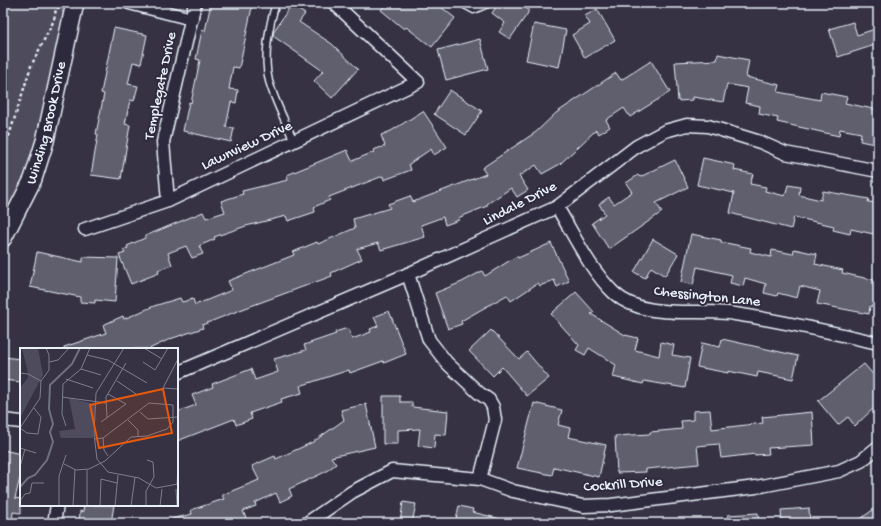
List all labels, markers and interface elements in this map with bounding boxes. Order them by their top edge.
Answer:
street label: Templegate Drive [141,30,181,142]
street label: Winding Brook Drive [23,60,71,187]
street label: Lawnview Drive [199,117,295,175]
street label: Lindale Drive [480,178,560,230]
street label: Chessington Lane [653,282,761,312]
inset map [20,348,178,506]
street label: Cockrill Drive [583,473,663,497]

